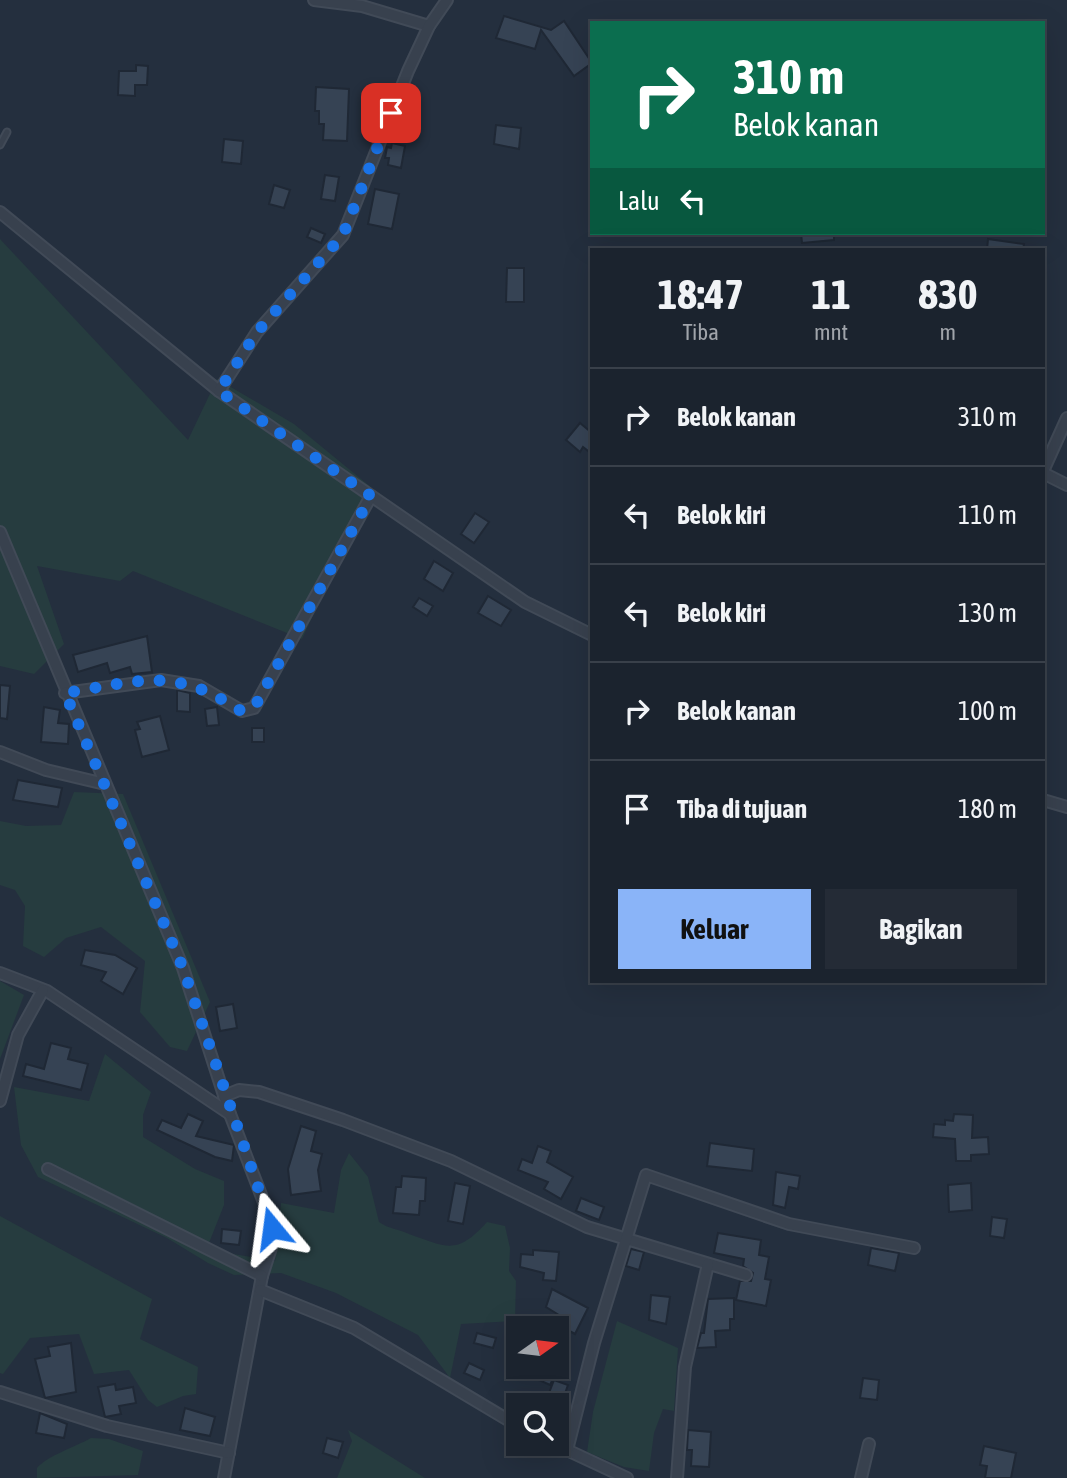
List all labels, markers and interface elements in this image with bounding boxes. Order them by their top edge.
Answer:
text: 310 m [733,48,844,104]
icon: right [618,49,709,140]
pin [361,83,421,143]
icon: arrive [372,94,410,132]
text: Belok kanan [733,106,879,143]
icon: left [674,182,712,220]
text: Lalu [618,186,660,216]
text: 18:47 [657,270,744,318]
text: 11 [811,270,851,318]
text: 830 [918,270,978,318]
text: Tiba [682,319,719,345]
text: mnt [814,319,848,345]
text: m [940,319,956,345]
icon: right [618,398,656,436]
text: Belok kanan [677,402,796,432]
text: 310 m [958,402,1017,432]
icon: left [618,496,656,534]
text: Belok kiri [677,500,766,530]
text: 110 m [958,500,1017,530]
icon: left [618,594,656,632]
text: Belok kiri [677,598,766,628]
text: 130 m [958,598,1017,628]
icon: right [618,692,656,730]
text: Belok kanan [677,696,796,726]
text: 100 m [958,696,1017,726]
icon: arrive [618,790,656,828]
text: Tiba di tujuan [677,794,807,824]
text: 180 m [958,794,1017,824]
button: Keluar [618,889,811,969]
button: Bagikan [825,889,1017,969]
position arrow [235,1191,309,1265]
north arrow [506,1316,569,1379]
map controls [506,1316,569,1456]
button: search [506,1393,569,1456]

